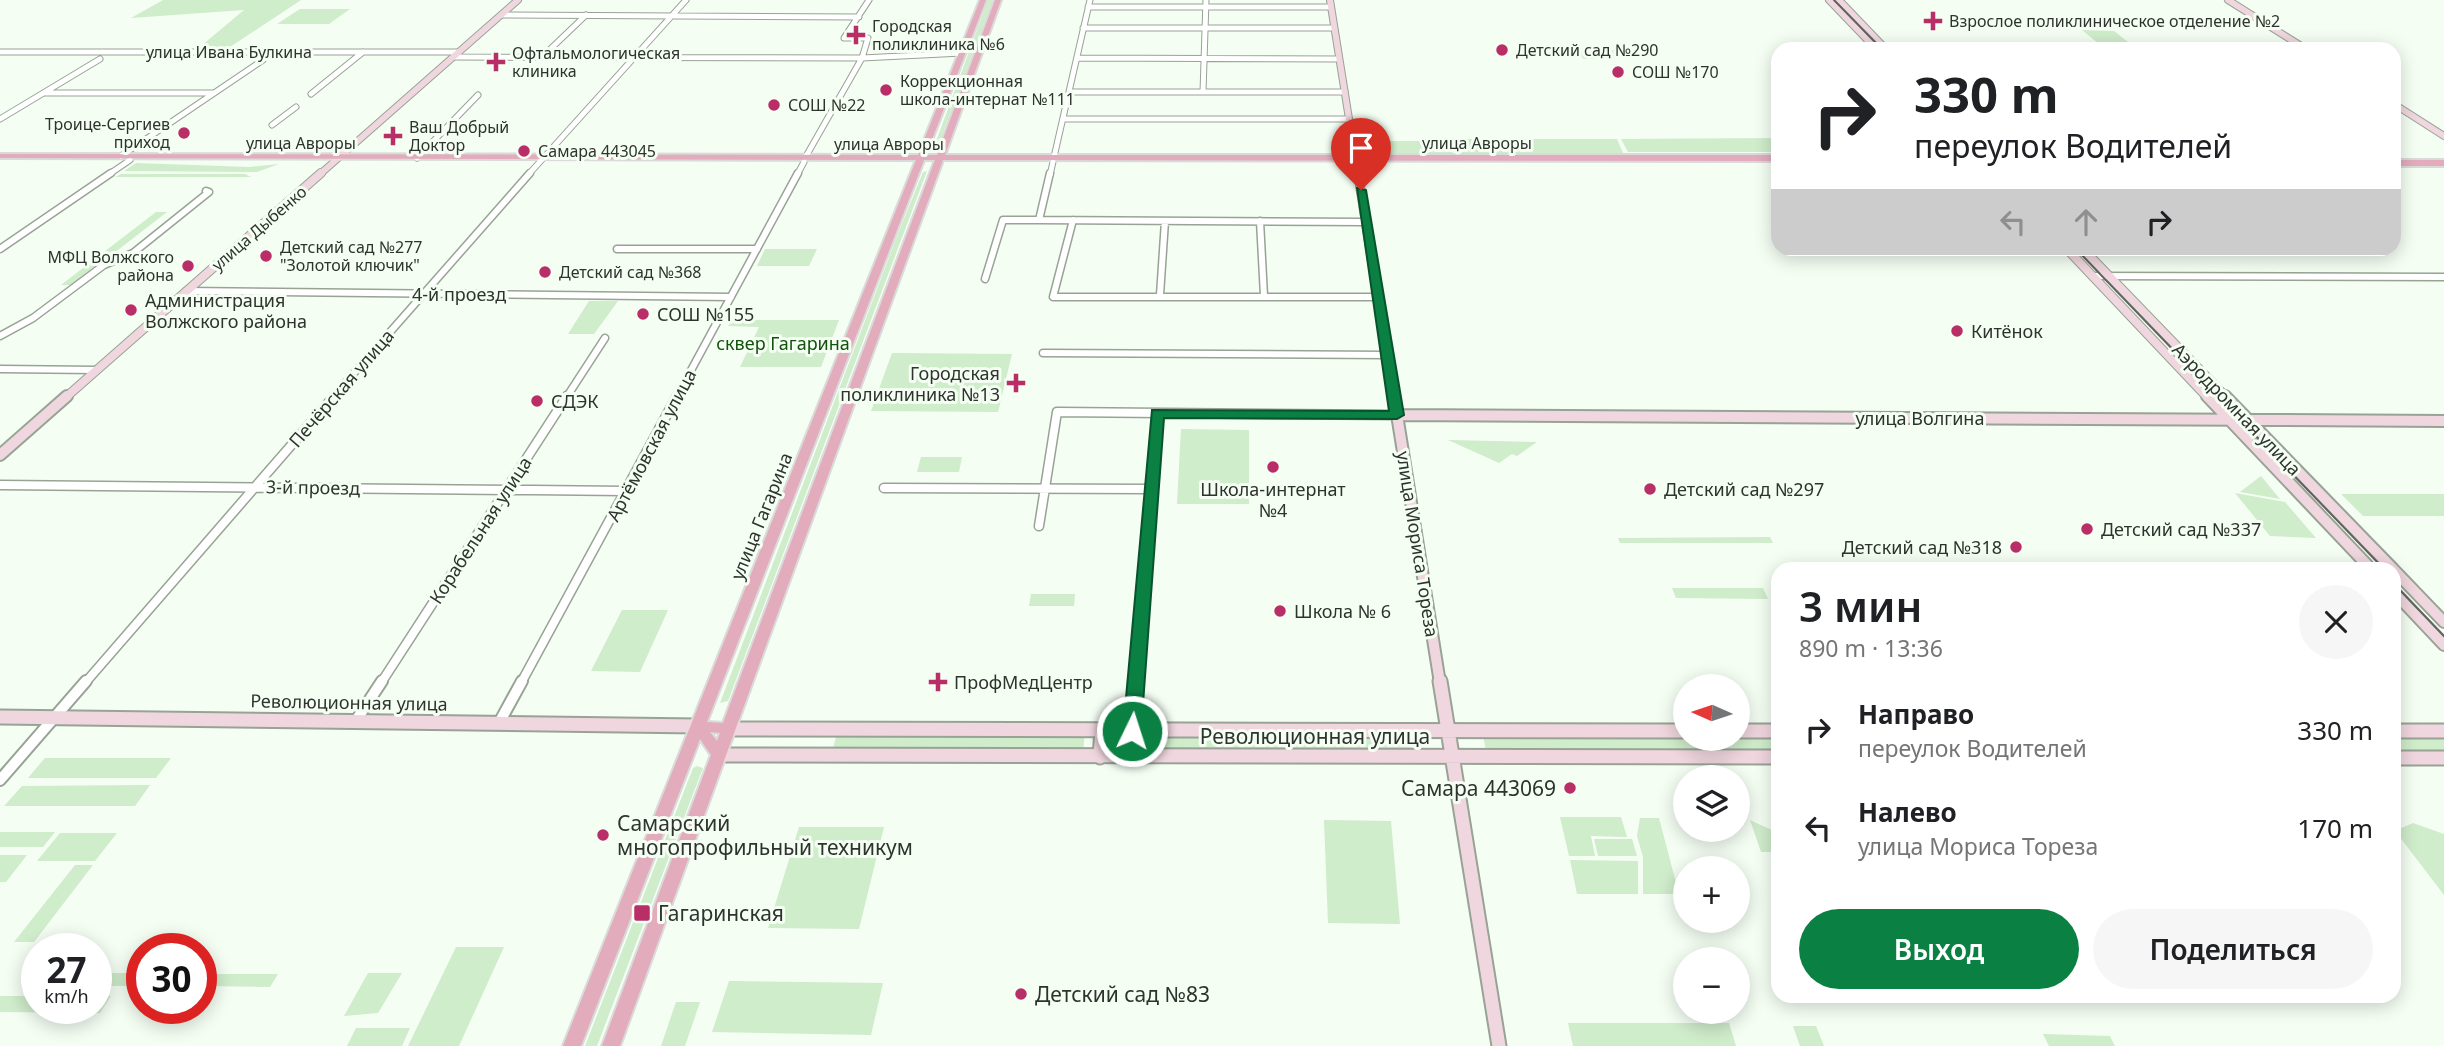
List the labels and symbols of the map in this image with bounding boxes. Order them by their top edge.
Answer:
place label: Взрослое поликлиническое отделение №2 [1949,10,2280,32]
marker: Взрослое поликлиническое отделение №2 [1923,11,1943,31]
place label: Городская поликлиника №6 [872,15,1005,55]
marker: Городская поликлиника №6 [846,25,866,45]
place label: Детский сад №290 [1516,39,1658,61]
street label: улица Ивана Булкина [146,41,312,63]
place label: Офтальмологическая клиника [512,42,680,82]
marker: Детский сад №290 [1494,42,1510,58]
marker: Офтальмологическая клиника [486,52,506,72]
place label: СОШ №170 [1632,61,1719,83]
marker: СОШ №170 [1610,64,1626,80]
place label: Коррекционная школа-интернат №111 [900,70,1075,110]
marker: Коррекционная школа-интернат №111 [878,82,894,98]
place label: СОШ №22 [788,94,865,116]
marker: СОШ №22 [766,97,782,113]
place label: Троице-Сергиев приход [45,113,170,153]
place label: Ваш Добрый Доктор [409,116,509,156]
pin [1331,118,1391,190]
marker: Троице-Сергиев приход [176,125,192,141]
marker: Ваш Добрый Доктор [383,126,403,146]
street label: улица Авроры [246,132,356,154]
street label: улица Авроры [1422,132,1532,154]
street label: улица Авроры [834,133,944,155]
place label: Самара 443045 [538,140,656,162]
marker: Самара 443045 [516,143,532,159]
street label: улица Дыбенко [207,181,311,275]
place label: Детский сад №277 "Золотой ключик" [280,236,422,276]
place label: МФЦ Волжского района [47,246,174,286]
marker: Детский сад №277 "Золотой ключик" [258,248,274,264]
marker: МФЦ Волжского района [180,258,196,274]
place label: Детский сад №368 [559,261,701,283]
marker: Детский сад №368 [537,264,553,280]
street label: 4-й проезд [412,282,506,306]
place label: Администрация Волжского района [145,288,307,333]
marker: Администрация Волжского района [123,302,139,318]
place label: СОШ №155 [657,302,754,326]
marker: СОШ №155 [635,306,651,322]
place label: Китёнок [1971,319,2043,343]
marker: Китёнок [1949,323,1965,339]
street label: Печёрская улица [283,324,399,452]
park label: сквер Гагарина [716,331,850,355]
street label: Аэродромная улица [2167,338,2307,480]
place label: Городская поликлиника №13 [840,361,1000,406]
street label: Артёмовская улица [601,365,701,525]
marker: Городская поликлиника №13 [1006,373,1026,393]
place label: СДЭК [551,389,599,413]
marker: СДЭК [529,393,545,409]
street label: улица Волгина [1856,406,1984,430]
street label: улица Гагарина [725,449,797,583]
street label: улица Мориса Тореза [1391,449,1445,639]
street label: Корабельная улица [423,452,537,608]
marker: Школа-интернат №4 [1265,459,1281,475]
street label: 3-й проезд [266,474,360,500]
place label: Школа-интернат №4 [1200,477,1346,522]
place label: Детский сад №297 [1664,477,1824,501]
marker: Детский сад №297 [1642,481,1658,497]
place label: Детский сад №337 [2101,517,2261,541]
marker: Детский сад №337 [2079,521,2095,537]
place label: Детский сад №318 [1842,535,2002,559]
marker: Детский сад №318 [2008,539,2024,555]
place label: Школа № 6 [1294,599,1391,623]
marker: Школа № 6 [1272,603,1288,619]
place label: ПрофМедЦентр [954,670,1093,694]
marker: ПрофМедЦентр [928,672,948,692]
north arrow [1673,674,1750,751]
street label: Революционная улица [250,688,448,716]
position arrow [1095,694,1169,768]
street label: Революционная улица [1200,722,1430,750]
place label: Самара 443069 [1401,774,1556,802]
marker: Самара 443069 [1562,780,1578,796]
place label: Самарский многопрофильный техникум [617,809,913,861]
marker: Самарский многопрофильный техникум [595,827,611,843]
place label: Гагаринская [658,899,784,927]
marker: Гагаринская [632,903,652,923]
speed limit sign: 30 [126,933,217,1024]
place label: Детский сад №83 [1035,980,1210,1008]
marker: Детский сад №83 [1013,986,1029,1002]

